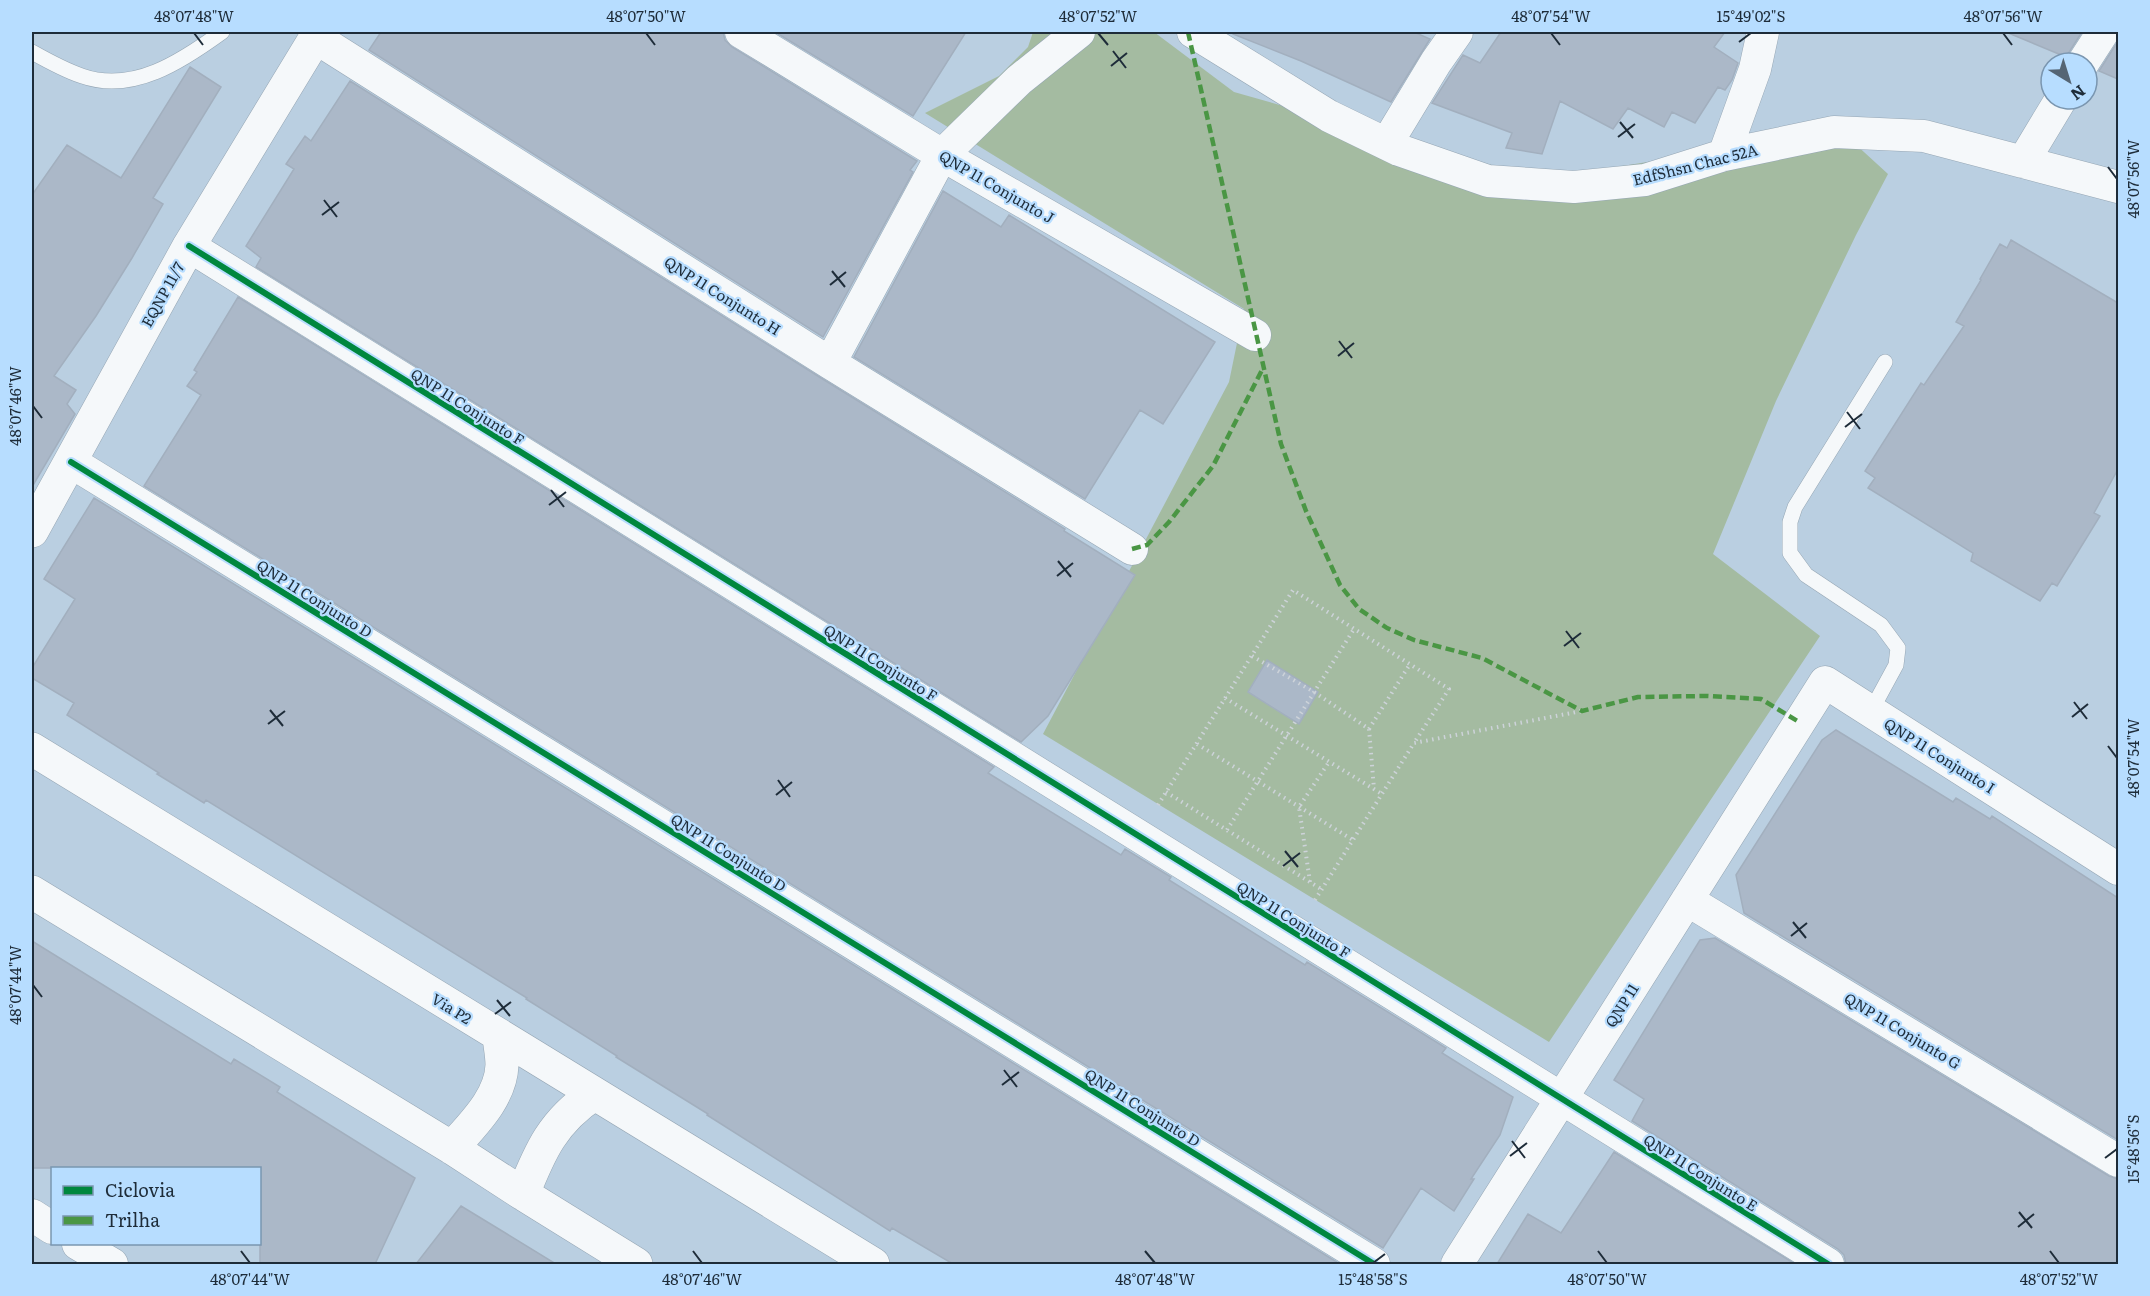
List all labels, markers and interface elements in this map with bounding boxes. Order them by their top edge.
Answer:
text: 48°07'48"W [154,4,235,27]
text: 48°07'50"W [606,4,686,27]
text: 48°07'52"W [1059,4,1138,27]
text: 48°07'54"W [1511,4,1591,27]
text: 15°49'02"S [1716,4,1786,27]
text: 48°07'56"W [1963,4,2043,27]
north arrow [2039,51,2099,111]
text: N [2066,80,2092,107]
street label: EdfShsn Chac 52A [1630,137,1760,191]
text: 48°07'56"W [2121,139,2144,219]
street label: QNP 11 Conjunto J [935,144,1059,228]
street label: QNP 11 Conjunto H [660,250,786,340]
street label: EQNP 11/7 [135,257,190,331]
street label: QNP 11 Conjunto F [407,362,529,450]
text: 48°07'46"W [3,366,26,446]
street label: QNP 11 Conjunto D [253,553,377,643]
street label: QNP 11 Conjunto F [820,618,942,706]
street label: QNP 11 Conjunto I [1880,711,2000,799]
text: 48°07'54"W [2121,718,2144,798]
street label: QNP 11 Conjunto D [667,807,791,897]
street label: QNP 11 Conjunto F [1233,875,1355,963]
text: 48°07'44"W [3,944,26,1025]
street label: QNP 11 [1598,978,1644,1032]
street label: QNP 11 Conjunto G [1840,986,1966,1074]
street label: Via P2 [427,987,477,1030]
street label: QNP 11 Conjunto D [1081,1062,1205,1152]
text: 15°48'56"S [2121,1114,2144,1184]
street label: QNP 11 Conjunto E [1639,1128,1763,1216]
legend [51,1167,261,1245]
text: Ciclovia [105,1176,175,1203]
text: Trilha [105,1206,160,1233]
text: 48°07'44"W [210,1267,291,1290]
text: 48°07'46"W [662,1267,742,1290]
text: 48°07'48"W [1115,1267,1196,1290]
text: 15°48'58"S [1338,1267,1408,1290]
text: 48°07'50"W [1567,1267,1647,1290]
text: 48°07'52"W [2020,1267,2099,1290]

